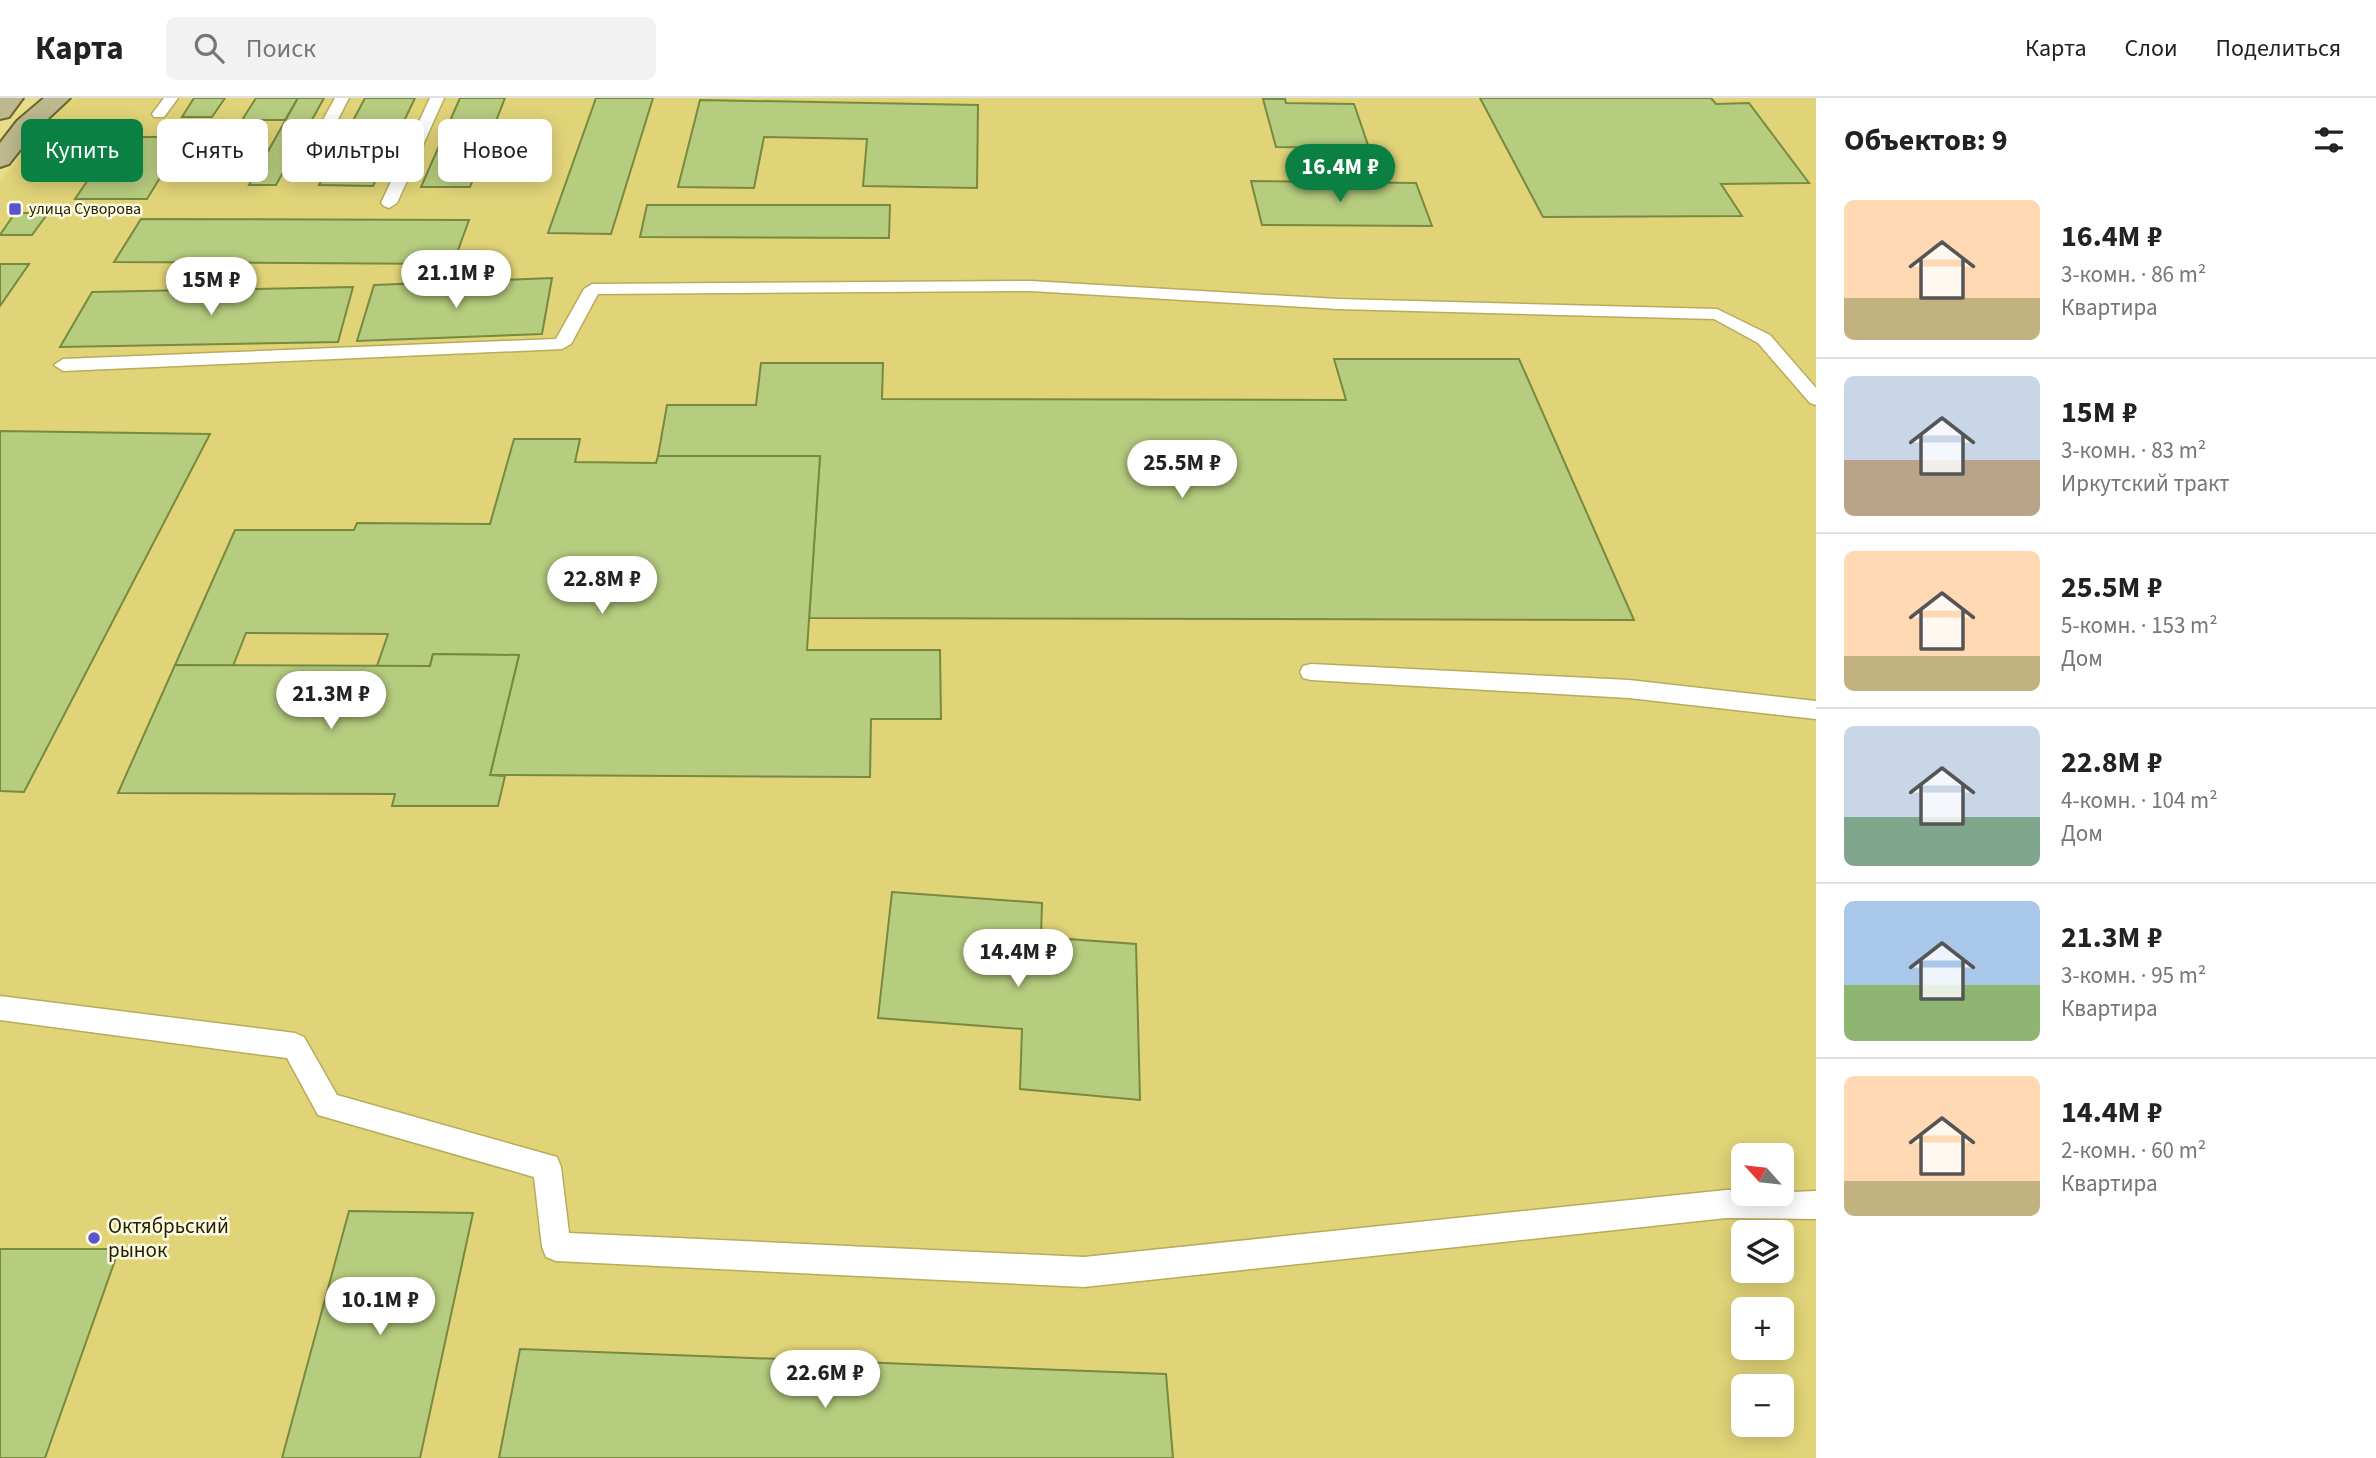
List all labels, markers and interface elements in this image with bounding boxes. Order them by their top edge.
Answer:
search box [166,17,656,80]
text: Карта [35,25,124,72]
icon: search [190,29,228,67]
text: Поиск [246,30,316,67]
text: Карта [2025,31,2087,66]
text: Слои [2125,31,2178,66]
text: Поделиться [2216,31,2341,66]
chip: Купить [21,119,143,182]
chip: Снять [157,119,268,182]
chip: Фильтры [282,119,424,182]
chip: Новое [438,119,552,182]
text: Объектов: 9 [1844,119,2008,162]
icon: filters [2310,121,2348,159]
pin: 16.4M ₽ [1275,144,1405,204]
text: 16.4M ₽ [1301,150,1379,183]
place label: улица Суворова [29,198,141,220]
marker: улица Суворова [7,201,23,217]
text: 16.4M ₽ [2061,215,2162,258]
icon: home [1900,228,1984,312]
pin: 21.1M ₽ [391,250,521,310]
text: 21.1M ₽ [417,256,495,289]
pin: 15M ₽ [162,258,260,317]
text: 3-комн. · 86 m² [2061,258,2206,291]
text: 15M ₽ [182,263,240,296]
text: Квартира [2061,291,2158,324]
text: 15M ₽ [2061,391,2137,434]
icon: home [1900,404,1984,488]
text: 3-комн. · 83 m² [2061,434,2206,467]
pin: 25.5M ₽ [1117,440,1247,500]
text: 25.5M ₽ [1143,446,1221,479]
text: Иркутский тракт [2061,467,2230,500]
pin: 22.8M ₽ [537,556,667,616]
text: 22.8M ₽ [563,562,641,595]
text: 25.5M ₽ [2061,566,2162,609]
icon: home [1900,579,1984,663]
text: 5-комн. · 153 m² [2061,609,2218,642]
text: Дом [2061,642,2103,675]
pin: 21.3M ₽ [266,672,396,731]
text: 21.3M ₽ [292,677,370,710]
text: 22.8M ₽ [2061,741,2162,784]
icon: home [1900,754,1984,838]
text: 4-комн. · 104 m² [2061,784,2218,817]
text: Дом [2061,817,2103,850]
text: 21.3M ₽ [2061,916,2162,959]
icon: home [1900,929,1984,1013]
pin: 14.4M ₽ [953,930,1083,989]
text: 14.4M ₽ [979,935,1057,968]
text: 3-комн. · 95 m² [2061,959,2206,992]
text: Квартира [2061,992,2158,1025]
text: 14.4M ₽ [2061,1091,2162,1134]
icon: home [1900,1104,1984,1188]
text: 2-комн. · 60 m² [2061,1134,2206,1167]
north arrow [1731,1143,1794,1206]
map controls [1731,1143,1794,1437]
text: Квартира [2061,1167,2158,1200]
place label: Октябрьский рынок [108,1211,229,1265]
button: layers [1731,1220,1794,1283]
marker: Октябрьский рынок [86,1230,102,1246]
pin: 10.1M ₽ [315,1278,445,1337]
text: 10.1M ₽ [341,1283,419,1316]
button: + [1731,1297,1794,1360]
pin: 22.6M ₽ [760,1350,890,1410]
text: 22.6M ₽ [786,1356,864,1389]
button: − [1731,1374,1794,1437]

